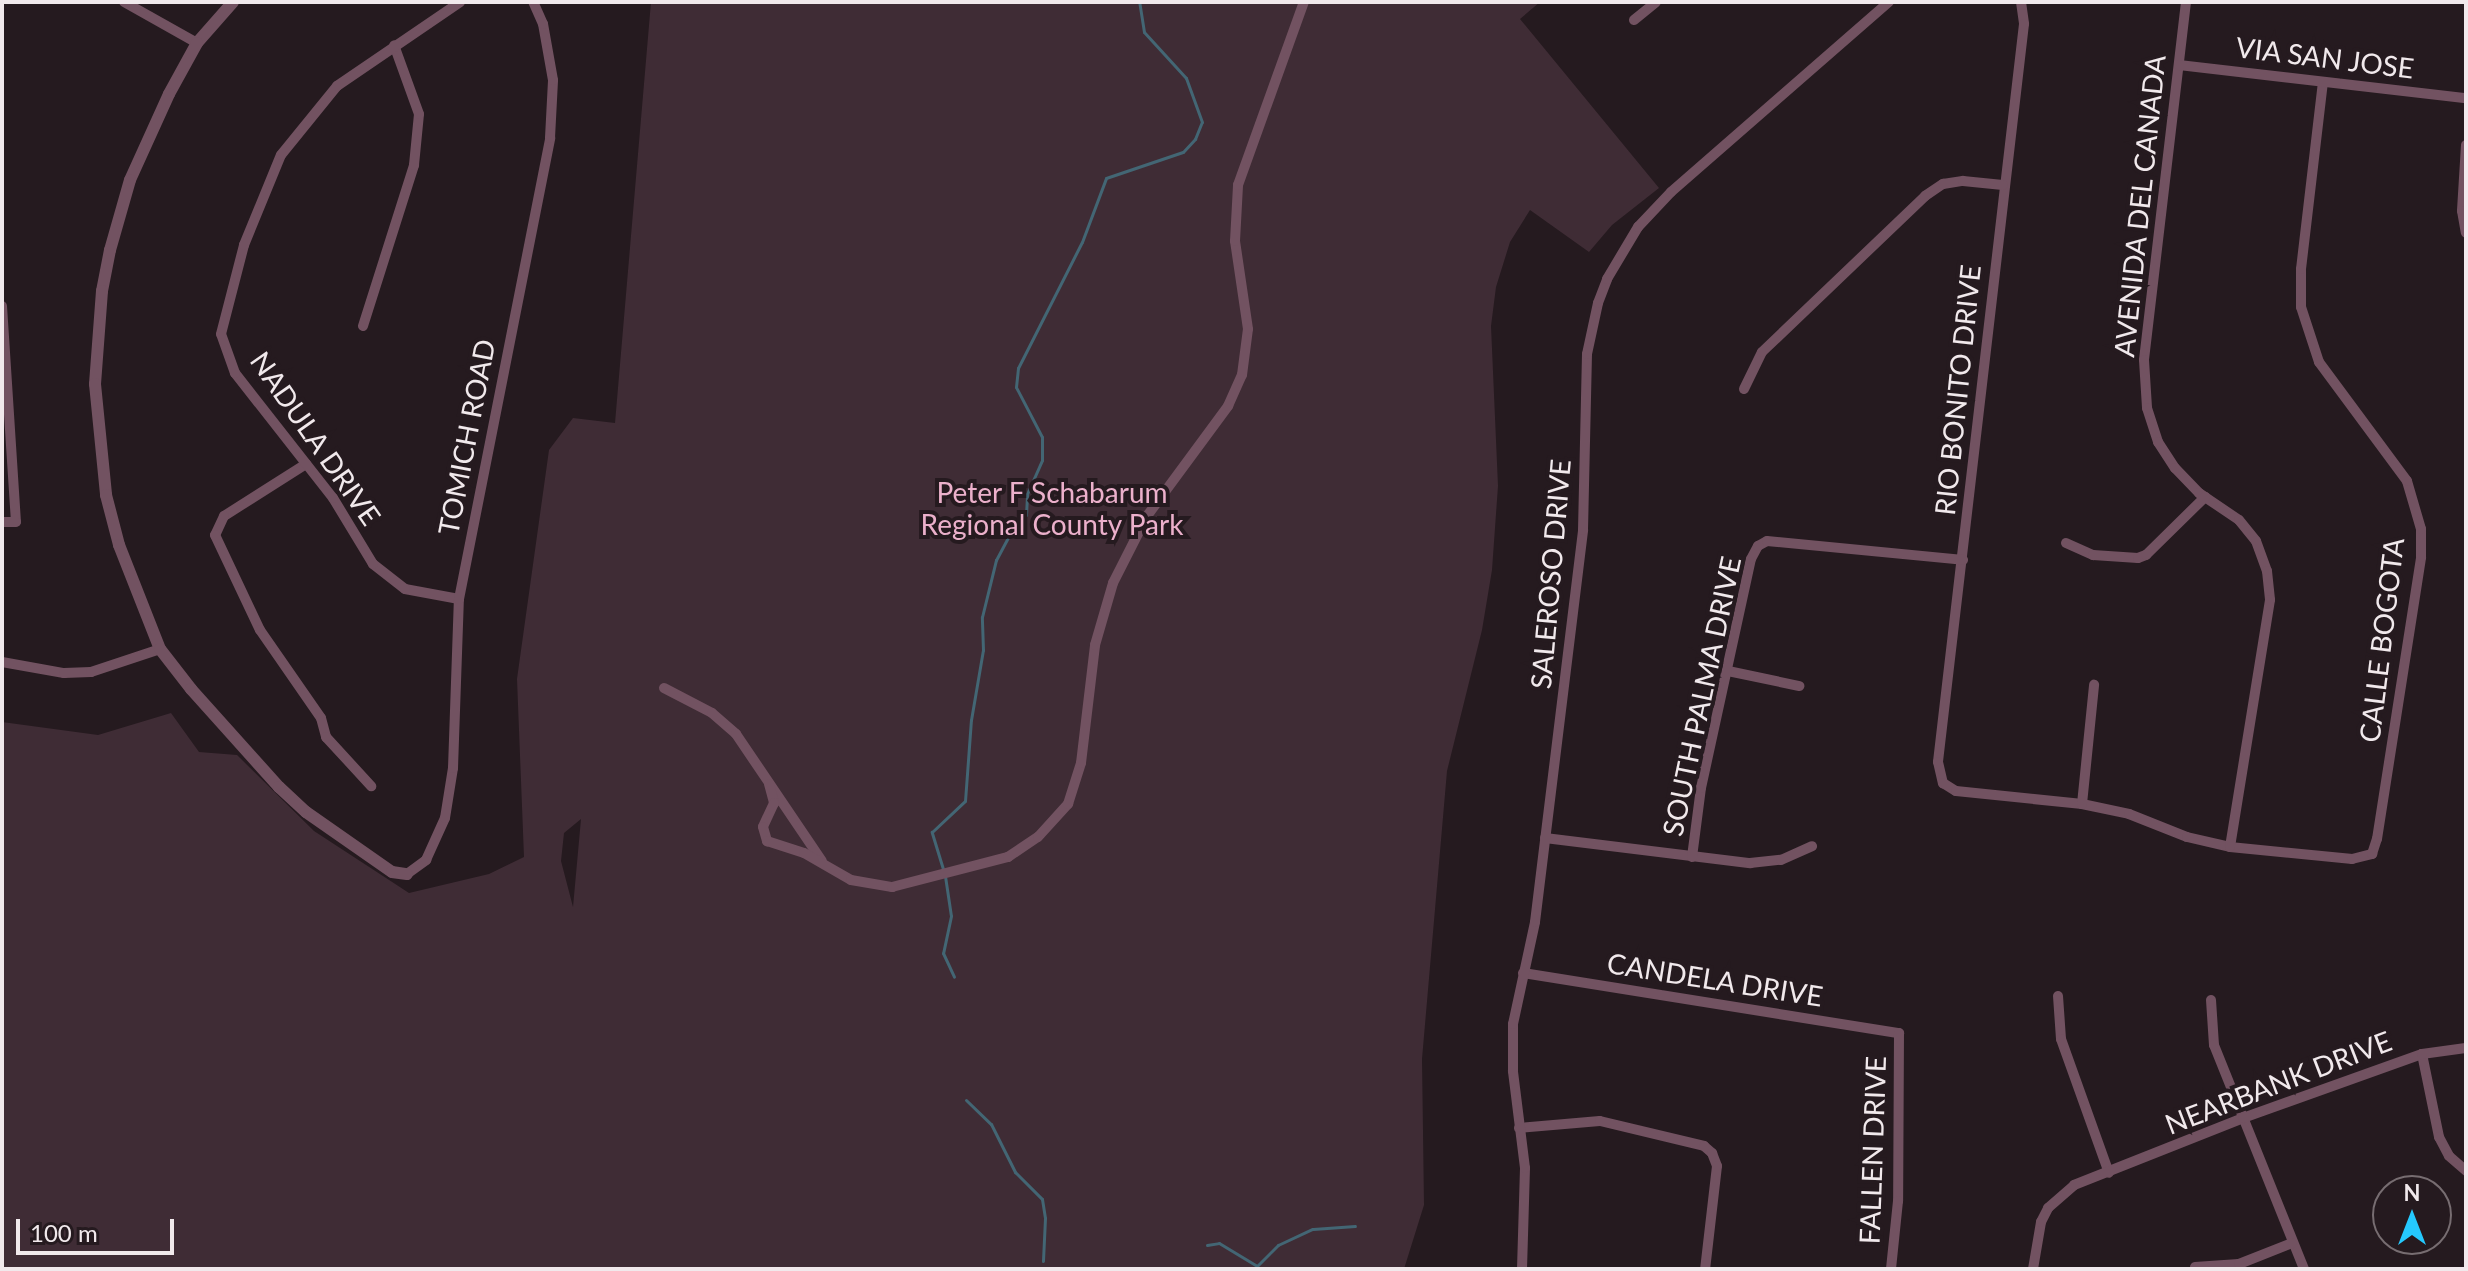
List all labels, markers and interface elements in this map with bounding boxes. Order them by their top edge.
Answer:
street label: VIA SAN JOSE [2233,29,2417,85]
street label: AVENIDA DEL CANADA [2106,52,2172,360]
street label: RIO BONITO DRIVE [1927,263,1987,517]
street label: TOMICH ROAD [431,336,501,538]
street label: NADULA DRIVE [244,345,388,531]
street label: SALEROSO DRIVE [1523,458,1577,690]
park label: Peter F Schabarum Regional County Park [920,475,1184,541]
street label: CALLE BOGOTA [2352,536,2410,744]
street label: SOUTH PALMA DRIVE [1655,553,1747,839]
street label: CANDELA DRIVE [1604,945,1826,1013]
street label: NEARBANK DRIVE [2160,1023,2396,1141]
street label: FALLEN DRIVE [1852,1055,1892,1245]
north arrow [2372,1175,2452,1255]
text: N [2404,1179,2420,1206]
scale bar [20,1203,178,1253]
text: 100 m [30,1218,98,1247]

